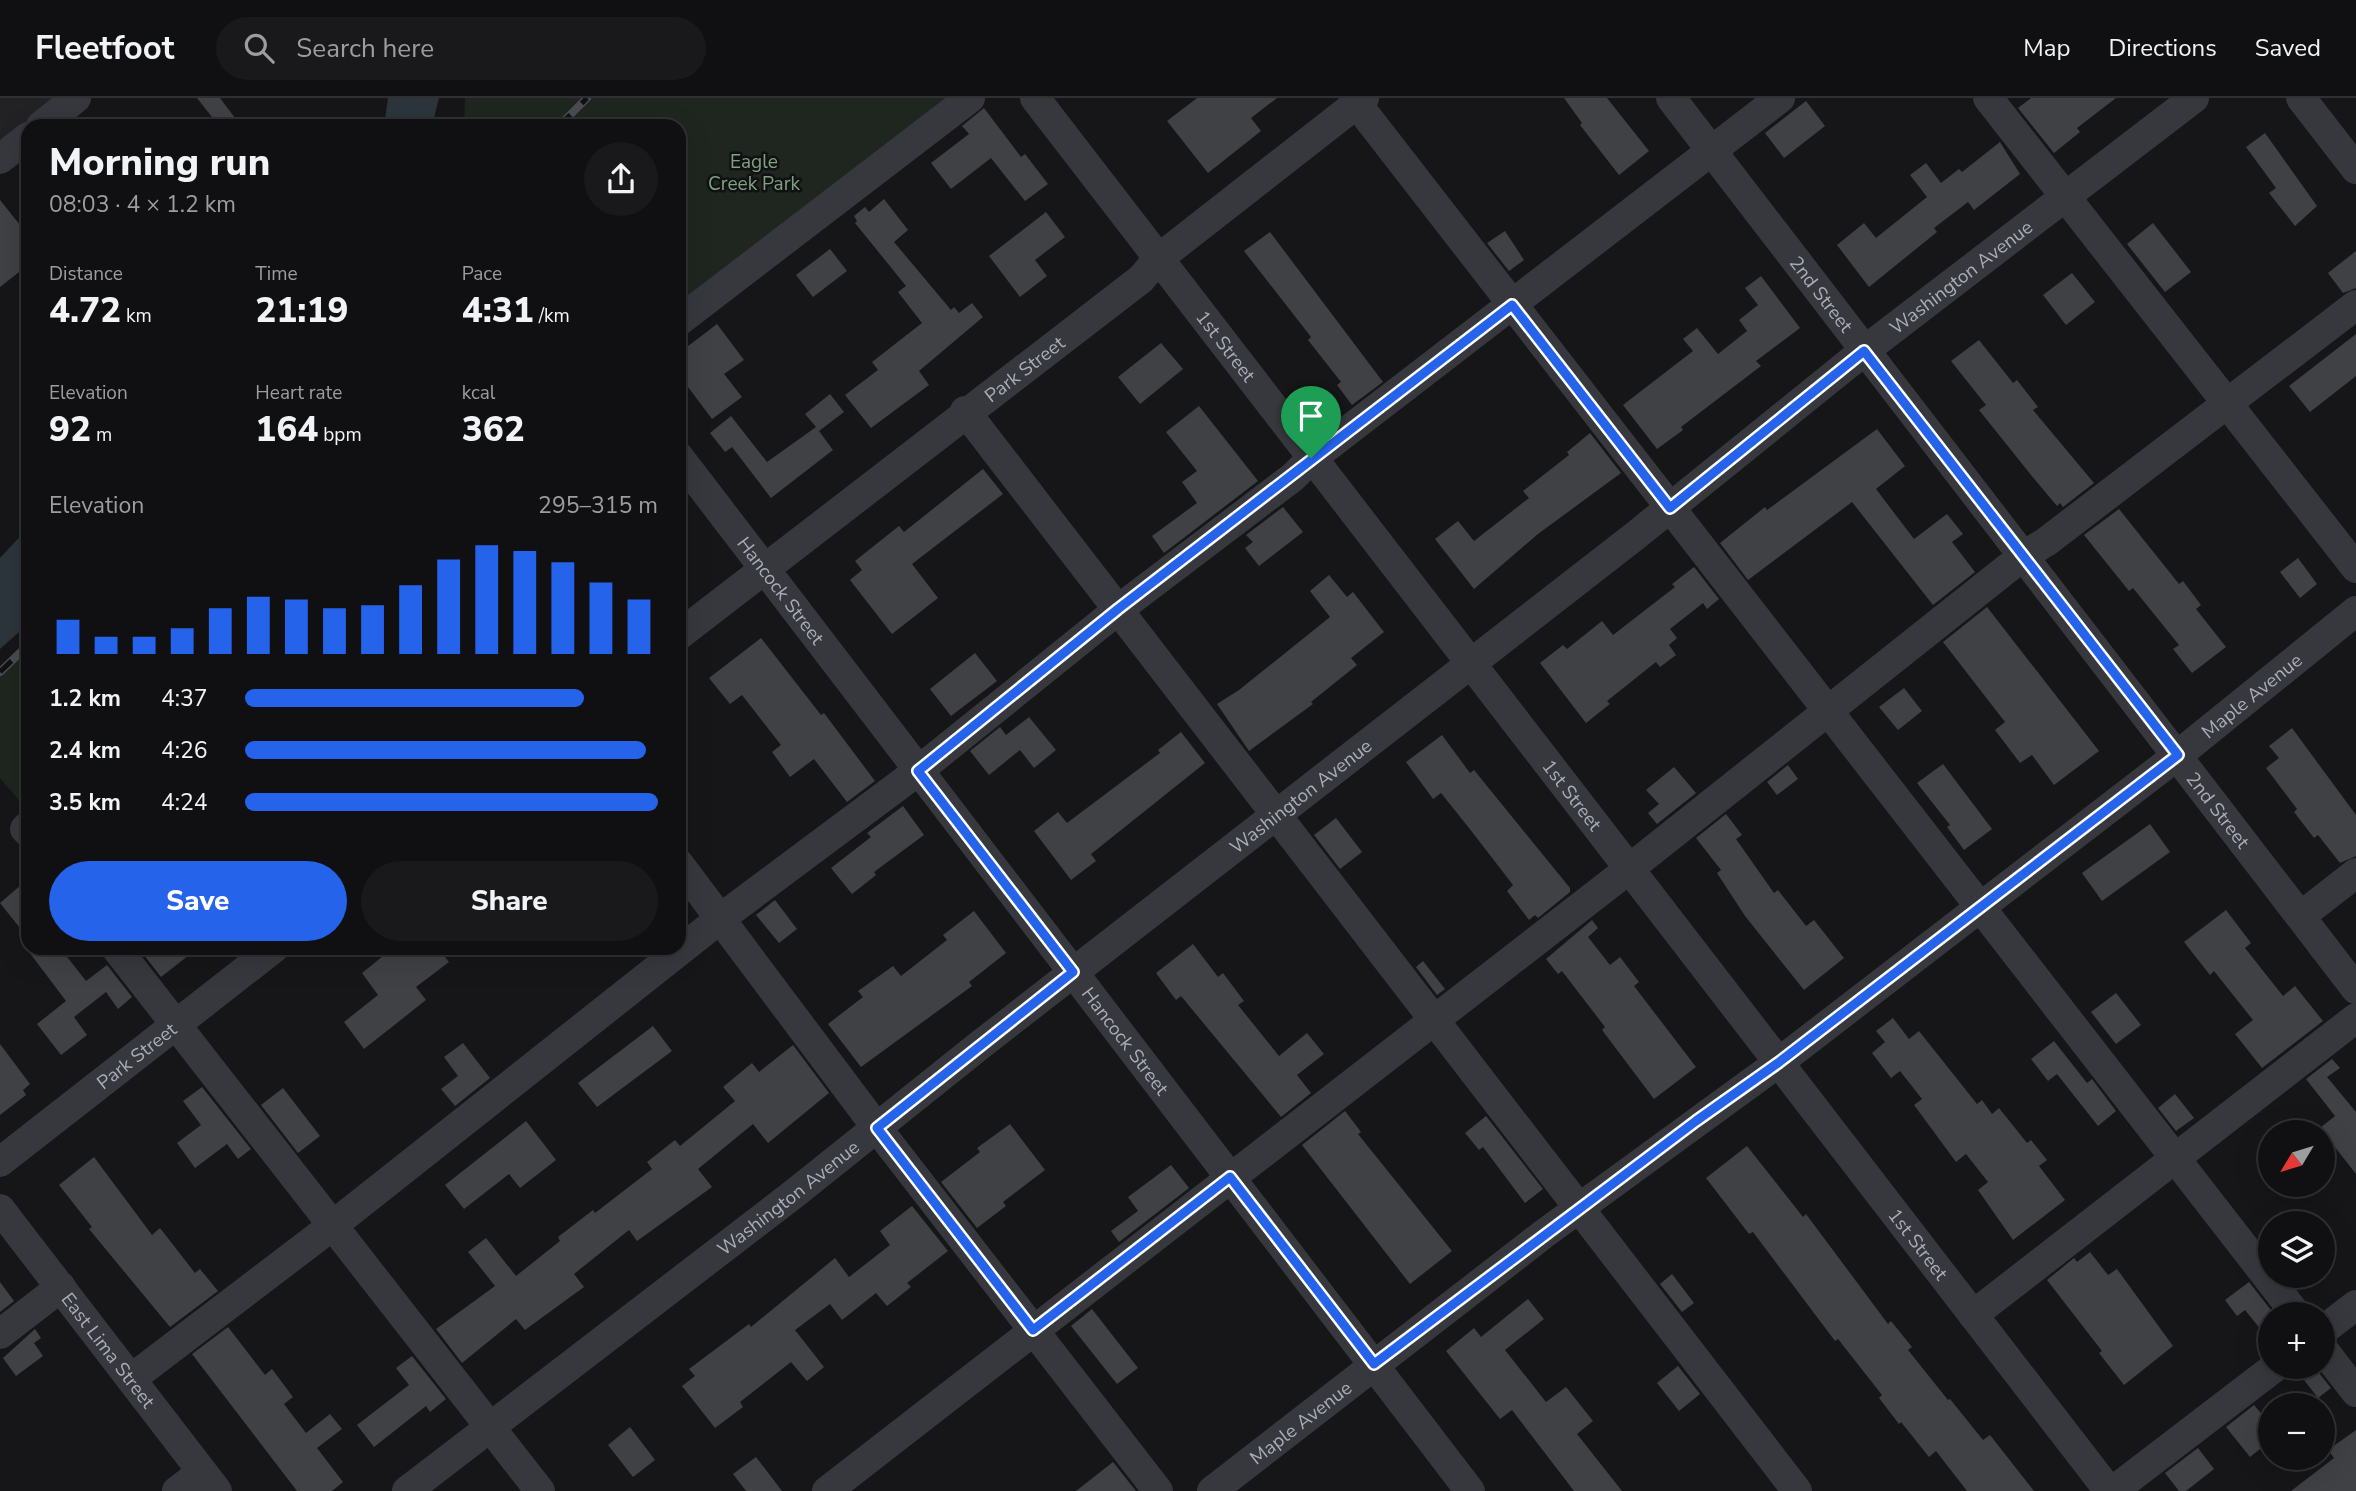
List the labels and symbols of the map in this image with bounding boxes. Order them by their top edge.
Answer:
park label: Eagle Creek Park [708,149,801,197]
street label: Washington Avenue [1885,214,2038,341]
street label: 2nd Street [1783,251,1859,338]
street label: 1st Street [1189,305,1261,388]
street label: Park Street [980,330,1071,409]
pin [1281,386,1341,458]
street label: Hancock Street [731,532,830,651]
street label: Maple Avenue [2196,648,2308,745]
street label: Washington Avenue [1225,733,1378,860]
street label: 1st Street [1536,754,1608,837]
street label: 2nd Street [2180,767,2255,854]
street label: Hancock Street [1075,982,1175,1101]
street label: Park Street [92,1017,183,1096]
north arrow [2258,1120,2334,1197]
street label: Washington Avenue [712,1135,865,1262]
street label: 1st Street [1882,1203,1954,1286]
street label: East Lima Street [55,1287,161,1414]
street label: Maple Avenue [1245,1375,1358,1471]

